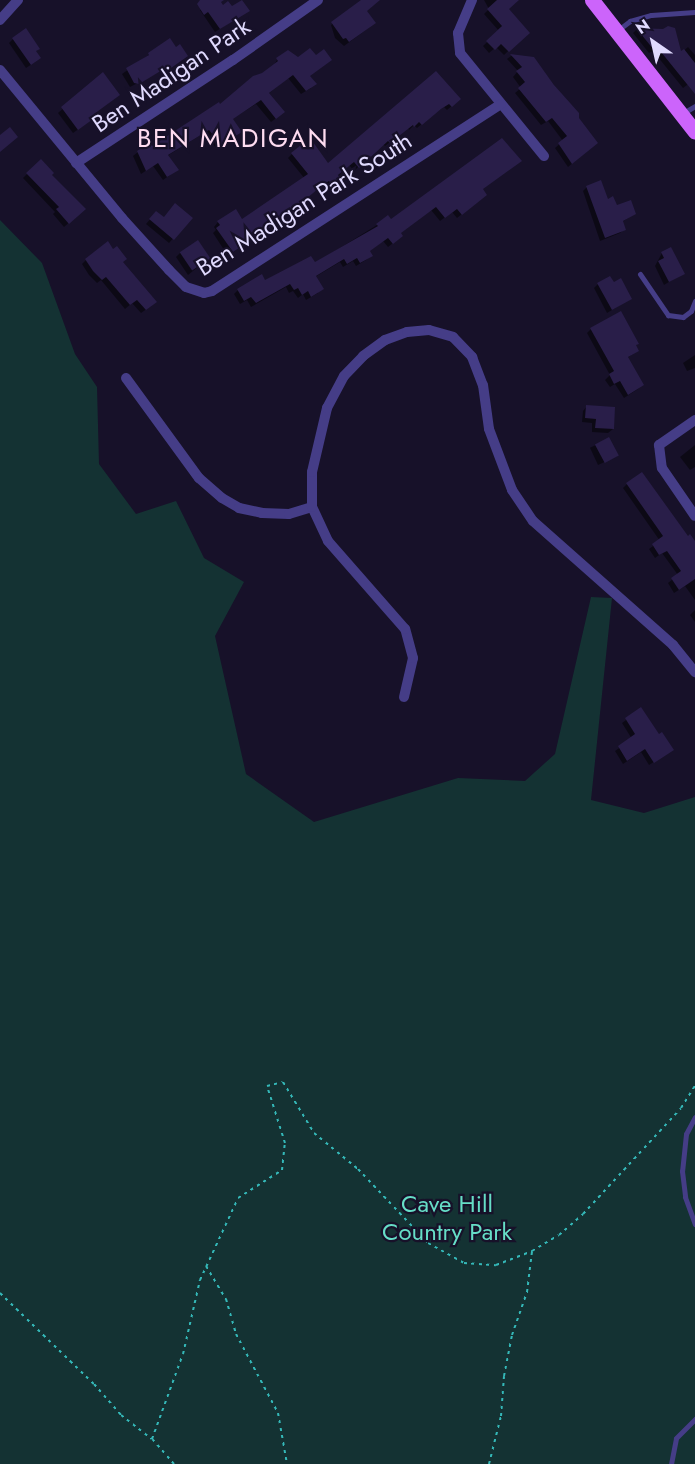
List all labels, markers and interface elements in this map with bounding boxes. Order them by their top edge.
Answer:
street label: Ben Madigan Park [87,12,255,138]
north arrow [623,12,683,72]
text: N [631,14,654,40]
district label: BEN MADIGAN [137,123,329,155]
street label: Ben Madigan Park South [191,126,417,282]
park label: Cave Hill Country Park [382,1190,512,1246]

